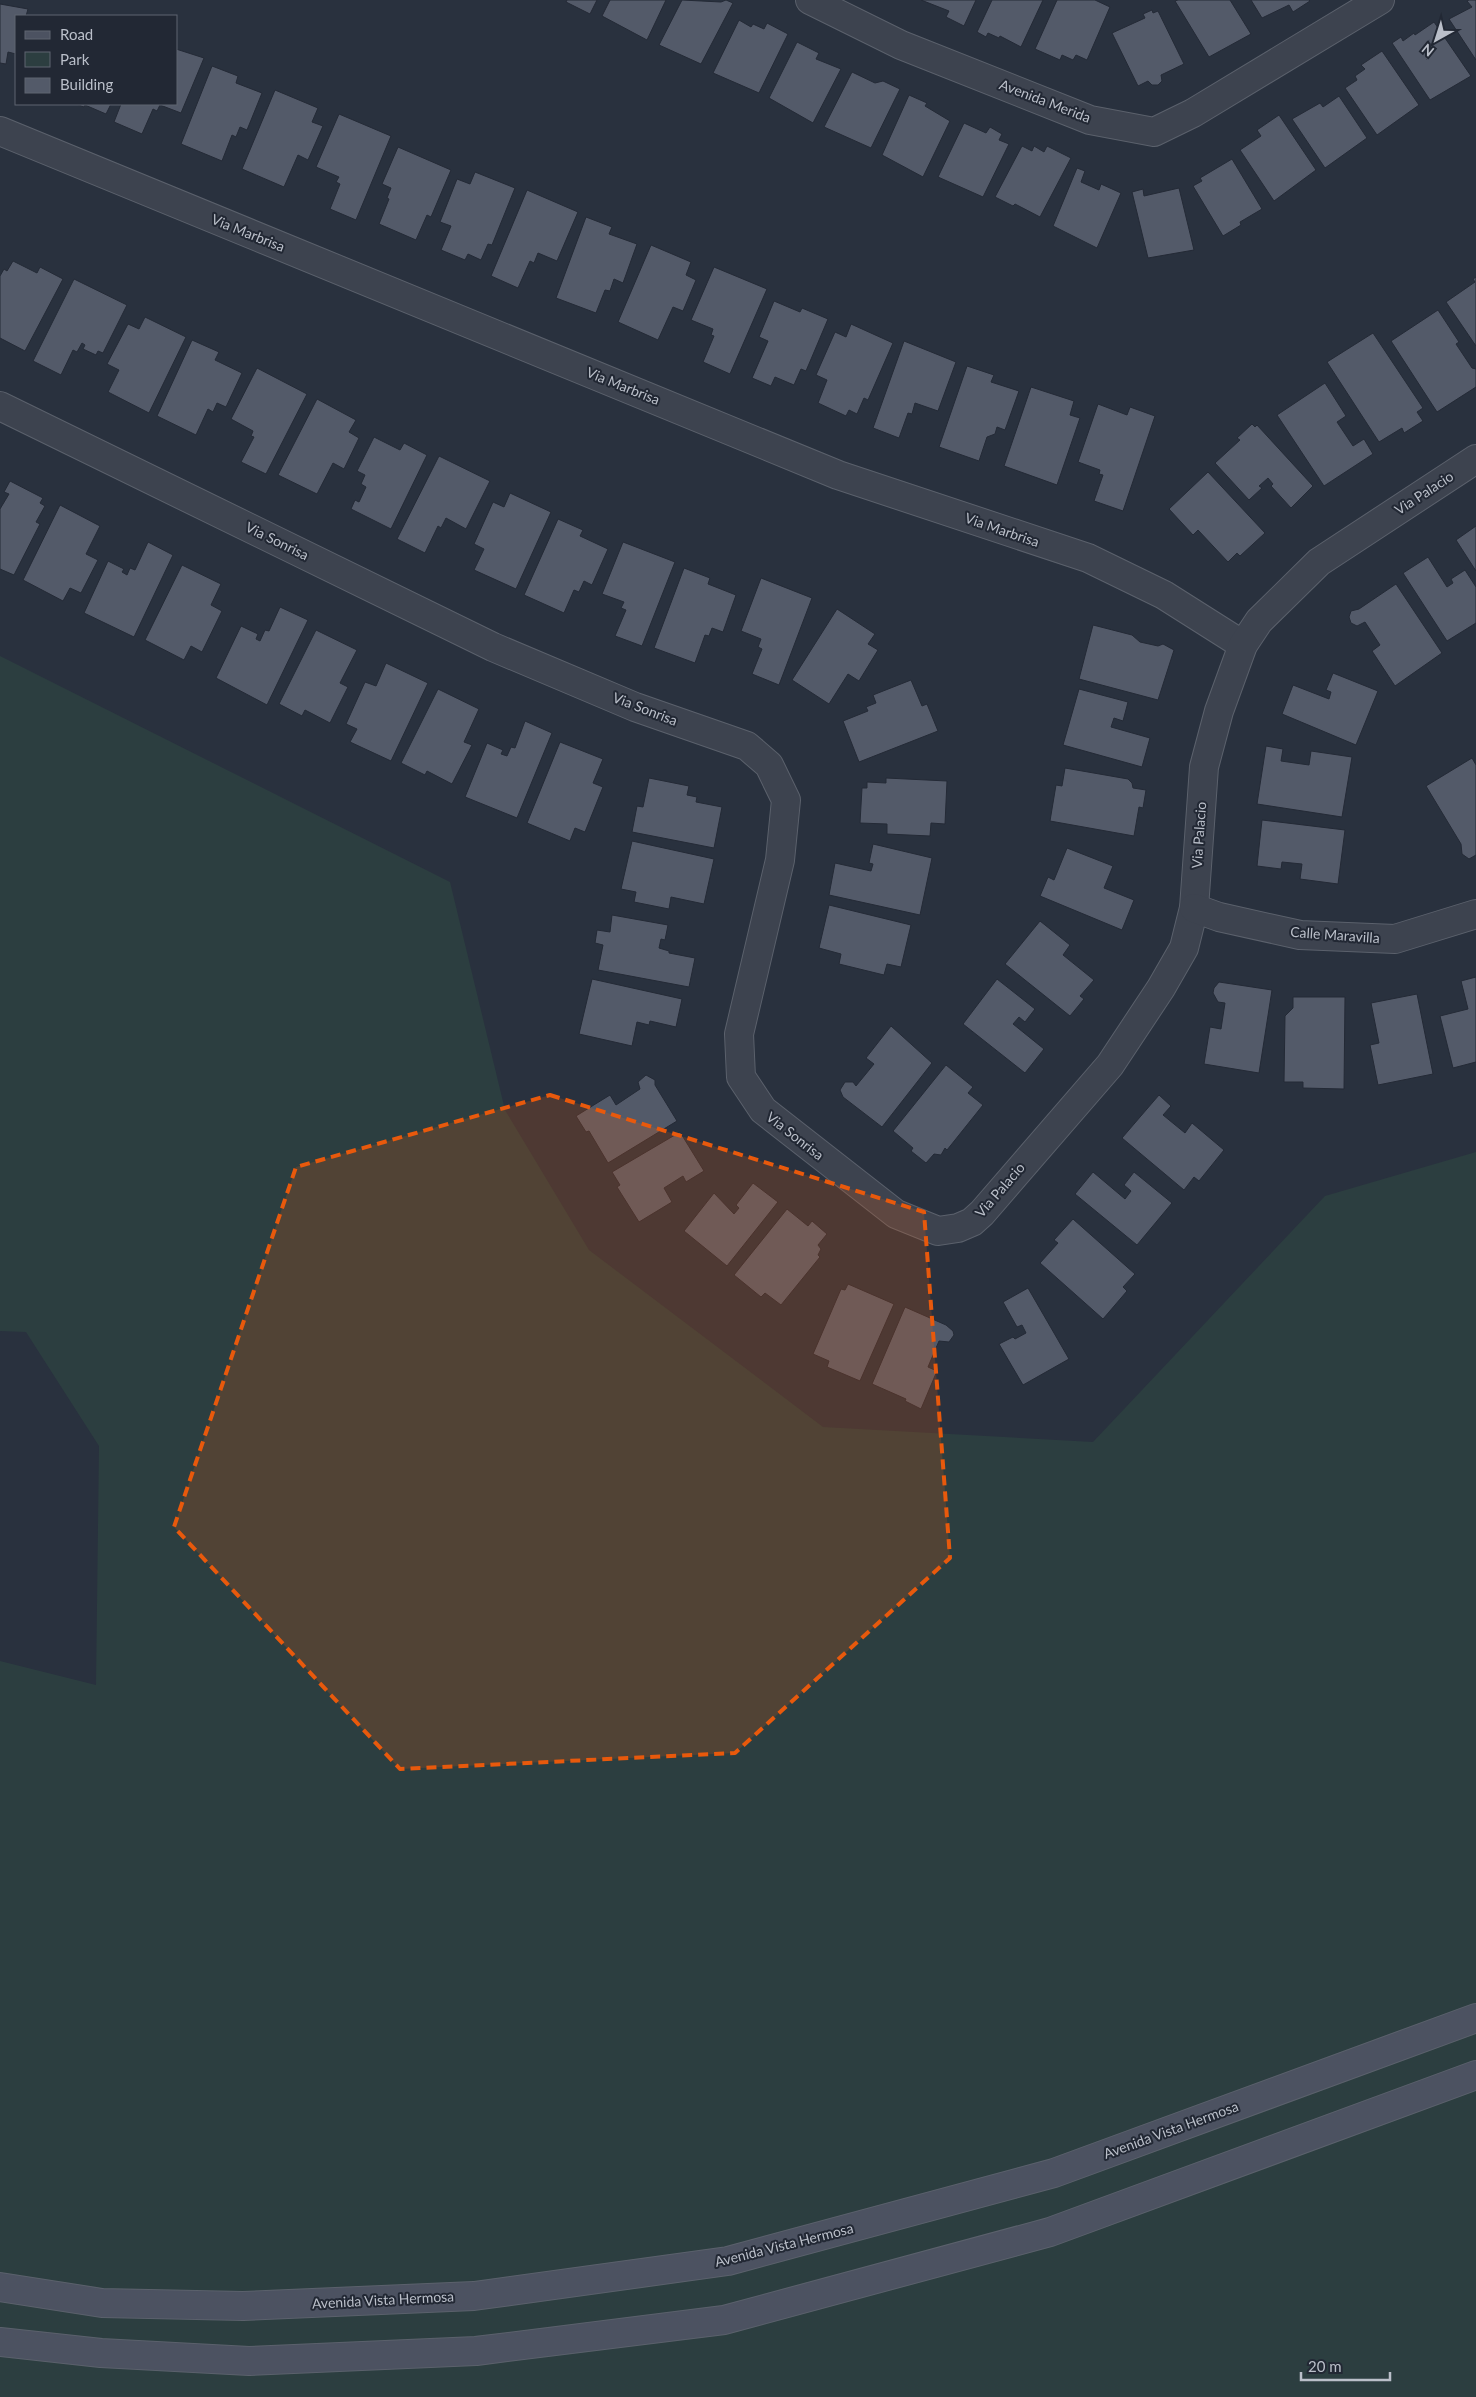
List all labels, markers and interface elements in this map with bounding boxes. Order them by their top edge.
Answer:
legend [15,15,178,105]
north arrow [1411,15,1461,65]
text: Road [60,25,93,43]
text: N [1418,40,1437,60]
text: Park [60,50,90,68]
text: Building [60,75,113,93]
street label: Avenida Merida [997,75,1093,126]
street label: Via Marbrisa [209,210,287,255]
street label: Via Marbrisa [584,363,662,408]
street label: Via Palacio [1391,467,1456,518]
street label: Via Marbrisa [963,509,1042,550]
street label: Via Sonrisa [243,518,312,563]
street label: Via Sonrisa [610,688,680,729]
street label: Via Palacio [1188,801,1209,869]
street label: Calle Maravilla [1290,923,1380,946]
street label: Via Sonrisa [763,1108,827,1163]
street label: Via Palacio [971,1159,1028,1220]
street label: Avenida Vista Hermosa [1101,2097,1241,2162]
street label: Avenida Vista Hermosa [713,2219,855,2270]
street label: Avenida Vista Hermosa [311,2287,454,2312]
scale bar [1301,2350,1390,2382]
text: 20 m [1308,2357,1342,2375]

